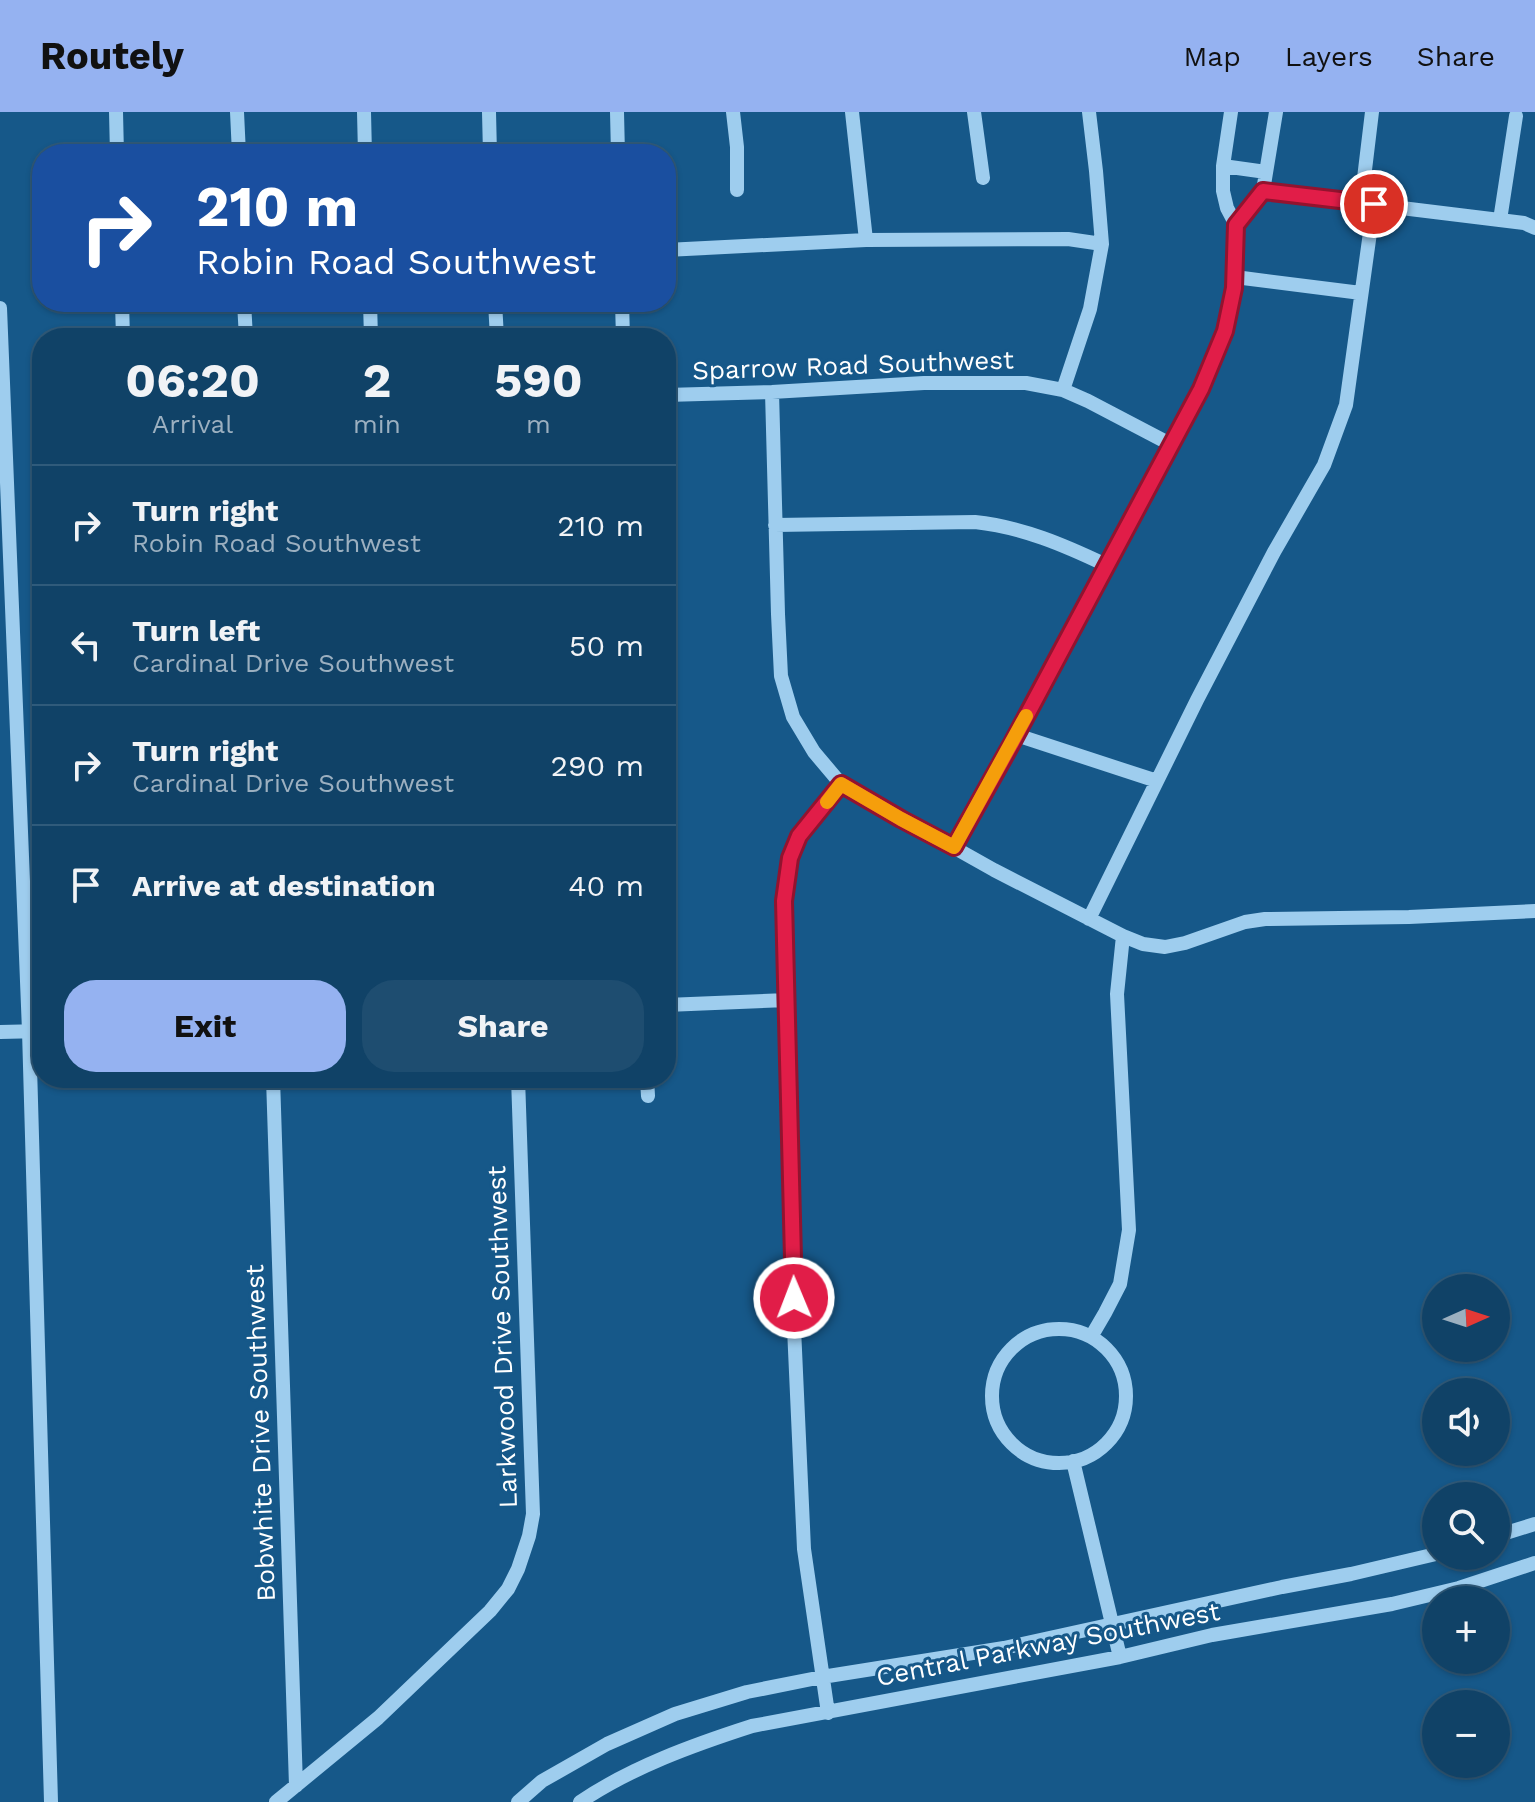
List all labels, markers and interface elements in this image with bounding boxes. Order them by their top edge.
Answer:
text: Routely [40,34,184,78]
text: Map [1184,40,1241,73]
text: Layers [1285,40,1373,73]
text: Share [1417,40,1495,73]
pin [1340,170,1408,238]
text: 210 m [196,174,358,240]
icon: right [64,176,168,280]
icon: arrive [1352,182,1396,226]
text: Robin Road Southwest [196,241,596,283]
street label: Sparrow Road Southwest [692,344,1014,386]
text: 06:20 [125,352,260,409]
text: 2 [363,352,391,409]
text: 590 [494,352,583,409]
text: Arrival [152,409,233,439]
text: min [353,409,401,439]
text: m [526,409,551,439]
text: Turn right [132,493,278,528]
icon: right [64,503,108,547]
text: 210 m [557,508,644,543]
text: Robin Road Southwest [132,528,421,558]
text: Turn left [132,613,260,648]
icon: left [64,623,108,667]
text: 50 m [569,628,644,663]
text: Cardinal Drive Southwest [132,648,454,678]
text: Turn right [132,733,278,768]
icon: right [64,743,108,787]
text: 290 m [551,748,644,783]
text: Cardinal Drive Southwest [132,768,454,798]
icon: arrive [64,863,108,907]
text: Arrive at destination [132,868,436,903]
text: 40 m [568,868,644,903]
button: Exit [64,980,346,1072]
button: Share [362,980,644,1072]
street label: Larkwood Drive Southwest [481,1165,523,1509]
position arrow [752,1256,836,1340]
street label: Bobwhite Drive Southwest [239,1264,281,1602]
north arrow [1422,1274,1510,1362]
map controls [1422,1274,1510,1778]
button: sound [1422,1378,1510,1466]
button: search [1422,1482,1510,1570]
button: + [1422,1586,1510,1674]
street label: Central Parkway Southwest [874,1596,1222,1692]
button: − [1422,1690,1510,1778]

